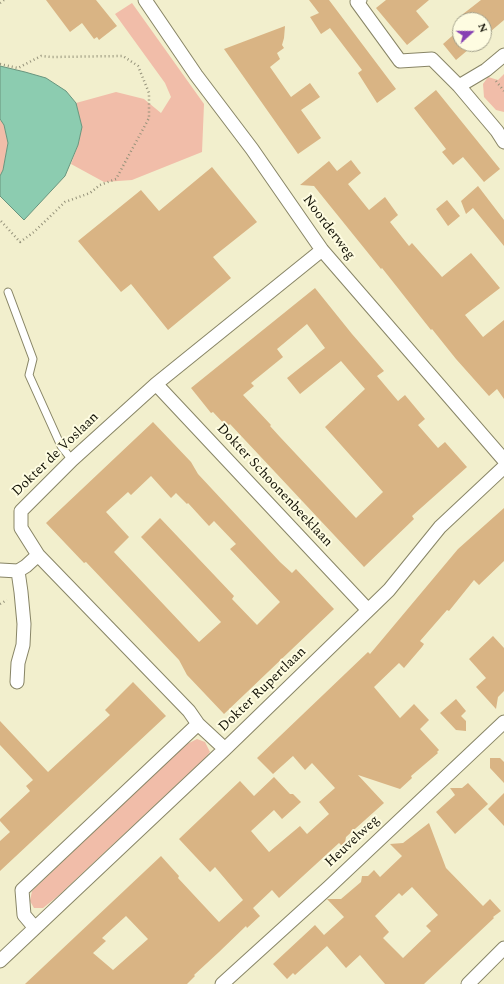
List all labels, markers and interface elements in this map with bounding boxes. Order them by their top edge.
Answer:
north arrow [452,12,492,52]
text: N [473,21,492,35]
street label: Noorderweg [298,192,358,264]
street label: Dokter de Voslaan [9,409,103,501]
street label: Dokter Schoonenbeeklaan [212,421,336,551]
street label: Dokter Rupertlaan [216,644,310,736]
street label: Heuvelweg [322,812,384,872]

